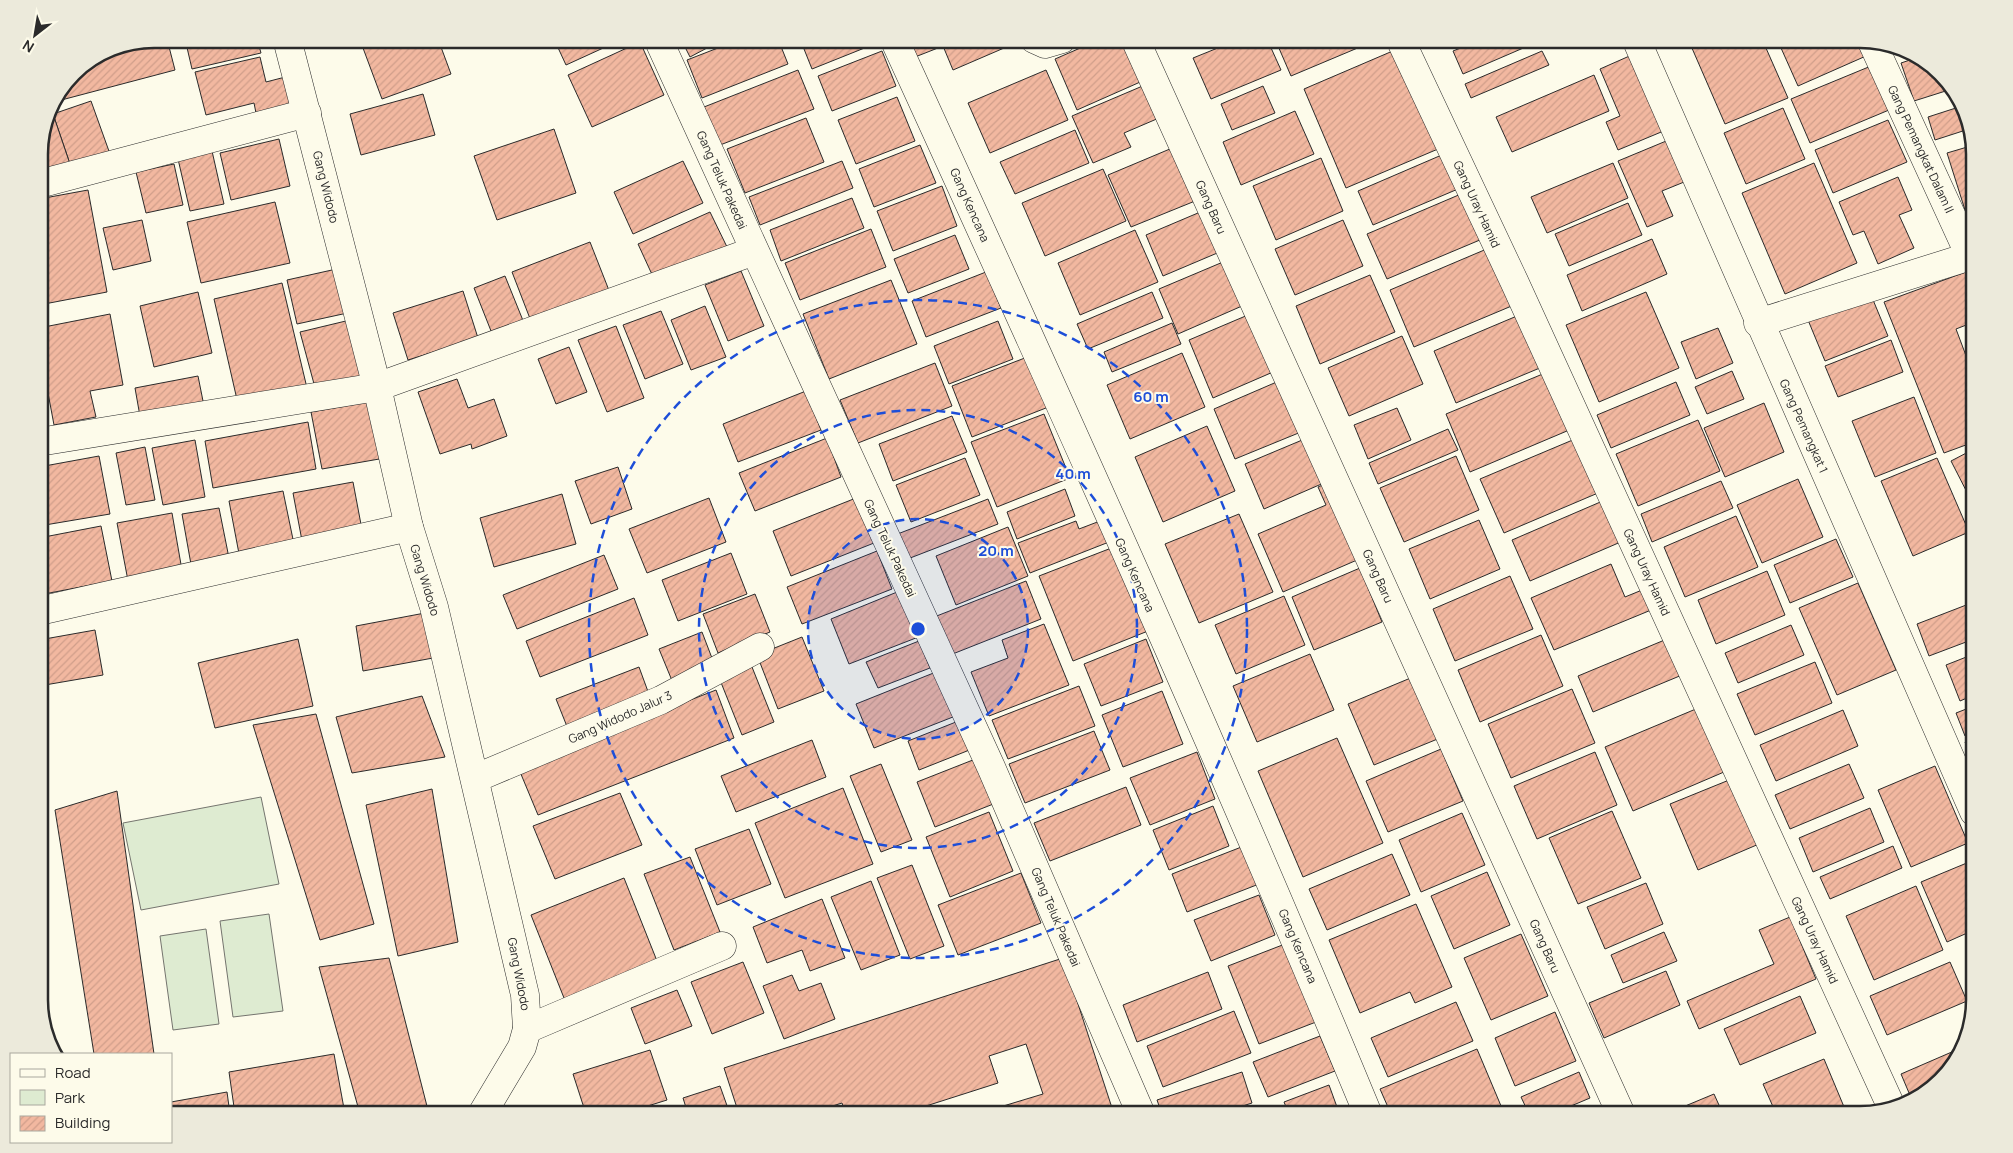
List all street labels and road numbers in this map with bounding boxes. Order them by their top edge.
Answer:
street label: Gang Pemangkat Dalam II [1884,82,1958,216]
street label: Gang Teluk Pakedai [693,128,751,232]
street label: Gang Widodo [309,149,343,225]
street label: Gang Uray Hamid [1449,158,1505,250]
street label: Gang Kencana [946,165,994,245]
street label: Gang Baru [1192,177,1230,237]
street label: Gang Pemangkat 1 [1776,376,1832,476]
street label: Gang Teluk Pakedai [860,496,920,600]
street label: Gang Uray Hamid [1619,526,1675,618]
street label: Gang Kencana [1111,535,1159,615]
street label: Gang Widodo [406,542,444,618]
street label: Gang Baru [1359,546,1397,606]
street label: Gang Widodo Jalur 3 [565,686,675,748]
street label: Gang Teluk Pakedai [1027,865,1085,969]
street label: Gang Uray Hamid [1787,894,1843,986]
street label: Gang Kencana [1275,906,1321,986]
street label: Gang Baru [1526,916,1564,976]
street label: Gang Widodo [504,936,534,1012]

